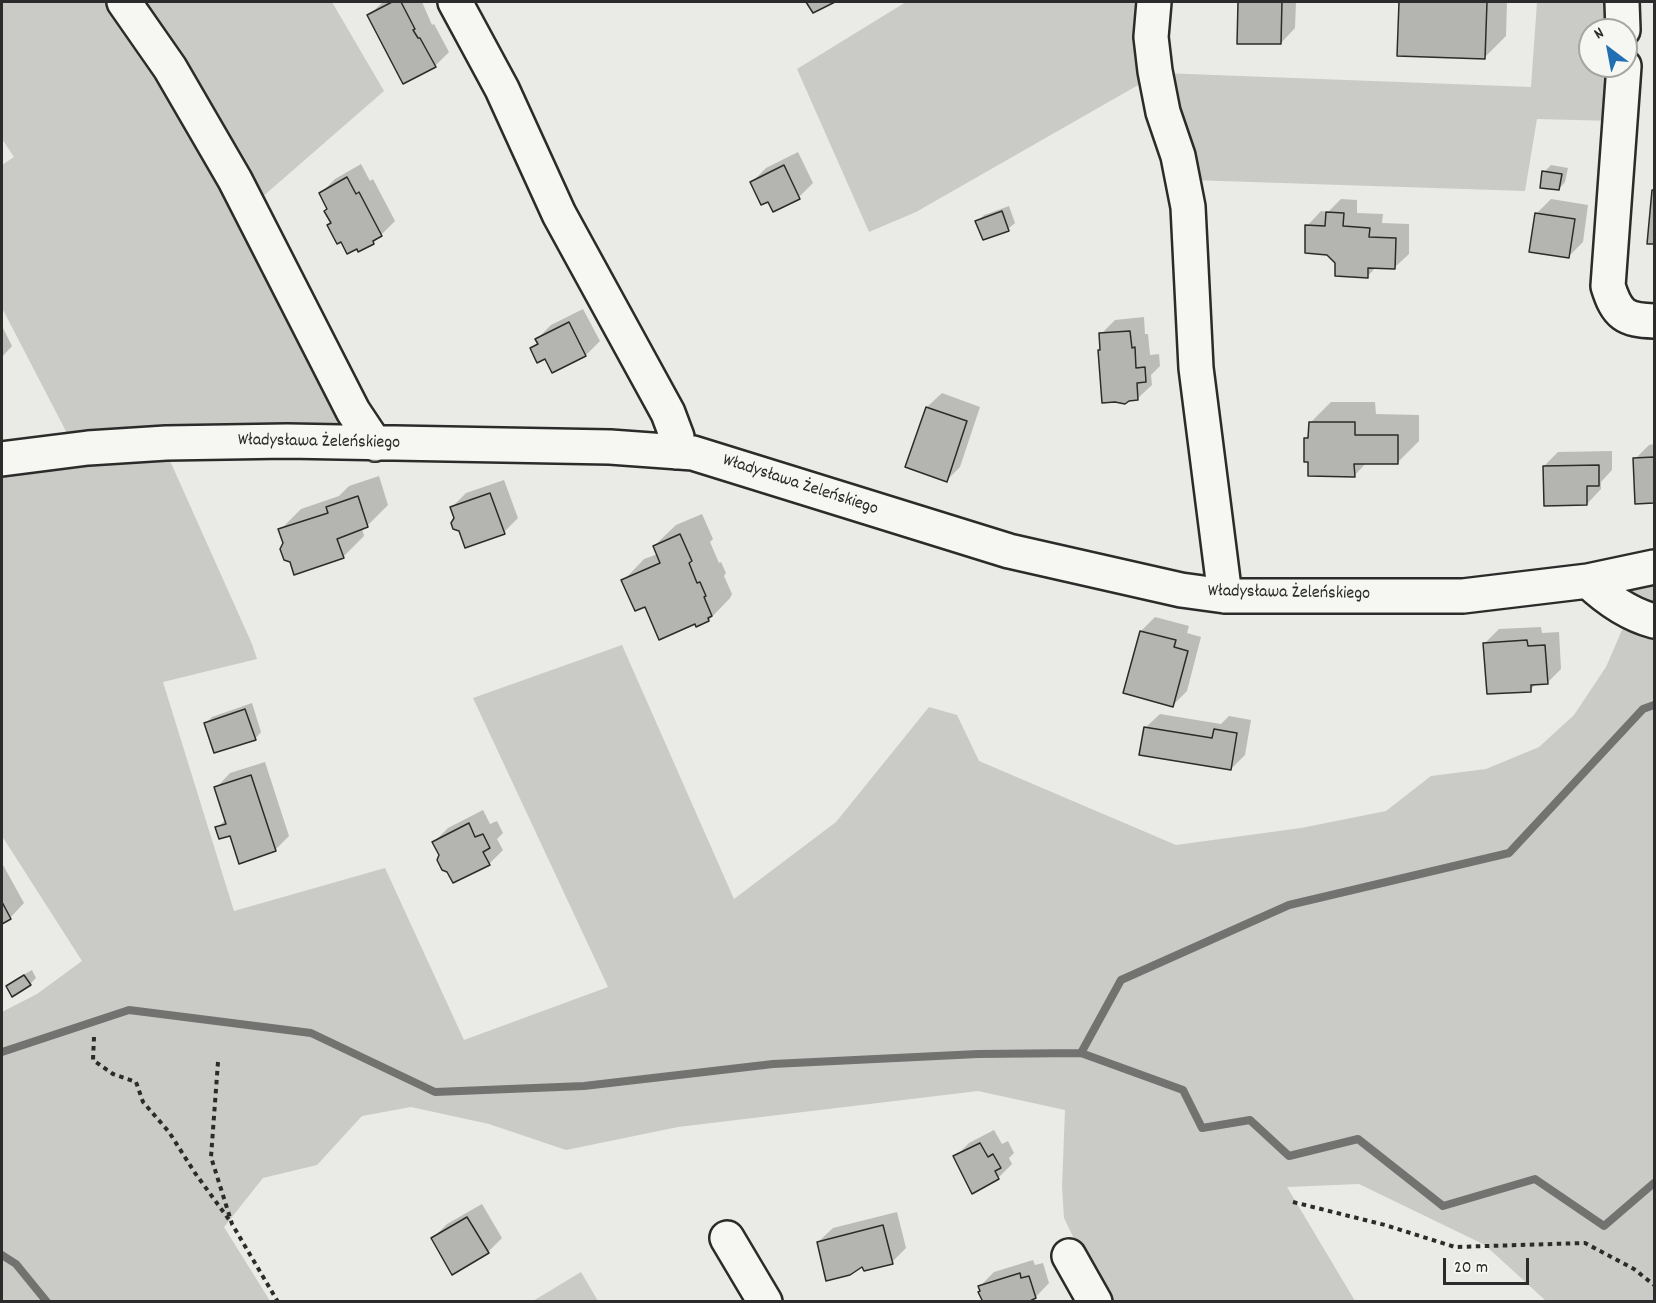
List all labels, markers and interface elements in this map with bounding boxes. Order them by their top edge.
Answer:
north arrow [1578,18,1638,78]
text: N [1590,22,1609,46]
street label: Władysława Żeleńskiego [238,431,400,455]
street label: Władysława Żeleńskiego [719,451,881,521]
street label: Władysława Żeleńskiego [1208,582,1370,606]
scale bar [1446,1246,1532,1284]
text: 20 m [1454,1256,1488,1281]

